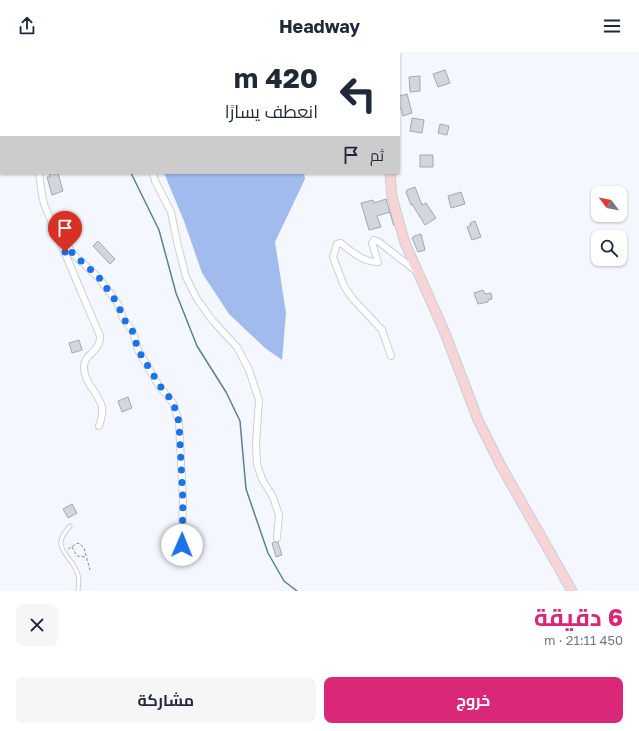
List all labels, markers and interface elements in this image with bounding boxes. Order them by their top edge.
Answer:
icon: share [16,15,38,37]
text: Headway [279,15,360,37]
icon: menu [601,15,623,37]
text: 420 m [234,61,318,94]
icon: left [332,68,384,120]
text: انعطف يسارًا [225,100,318,122]
icon: arrive [340,144,362,166]
text: ثم [370,146,384,164]
north arrow [591,186,627,222]
map controls [591,186,627,266]
pin [48,211,82,252]
icon: arrive [54,217,76,239]
button: search [591,230,627,266]
position arrow [161,524,203,566]
text: 6 دقيقة [534,602,623,631]
button: close [16,604,58,646]
text: 450 m · 21:11 [544,632,623,648]
button: مشاركة [16,677,316,723]
button: خروج [324,677,623,723]

